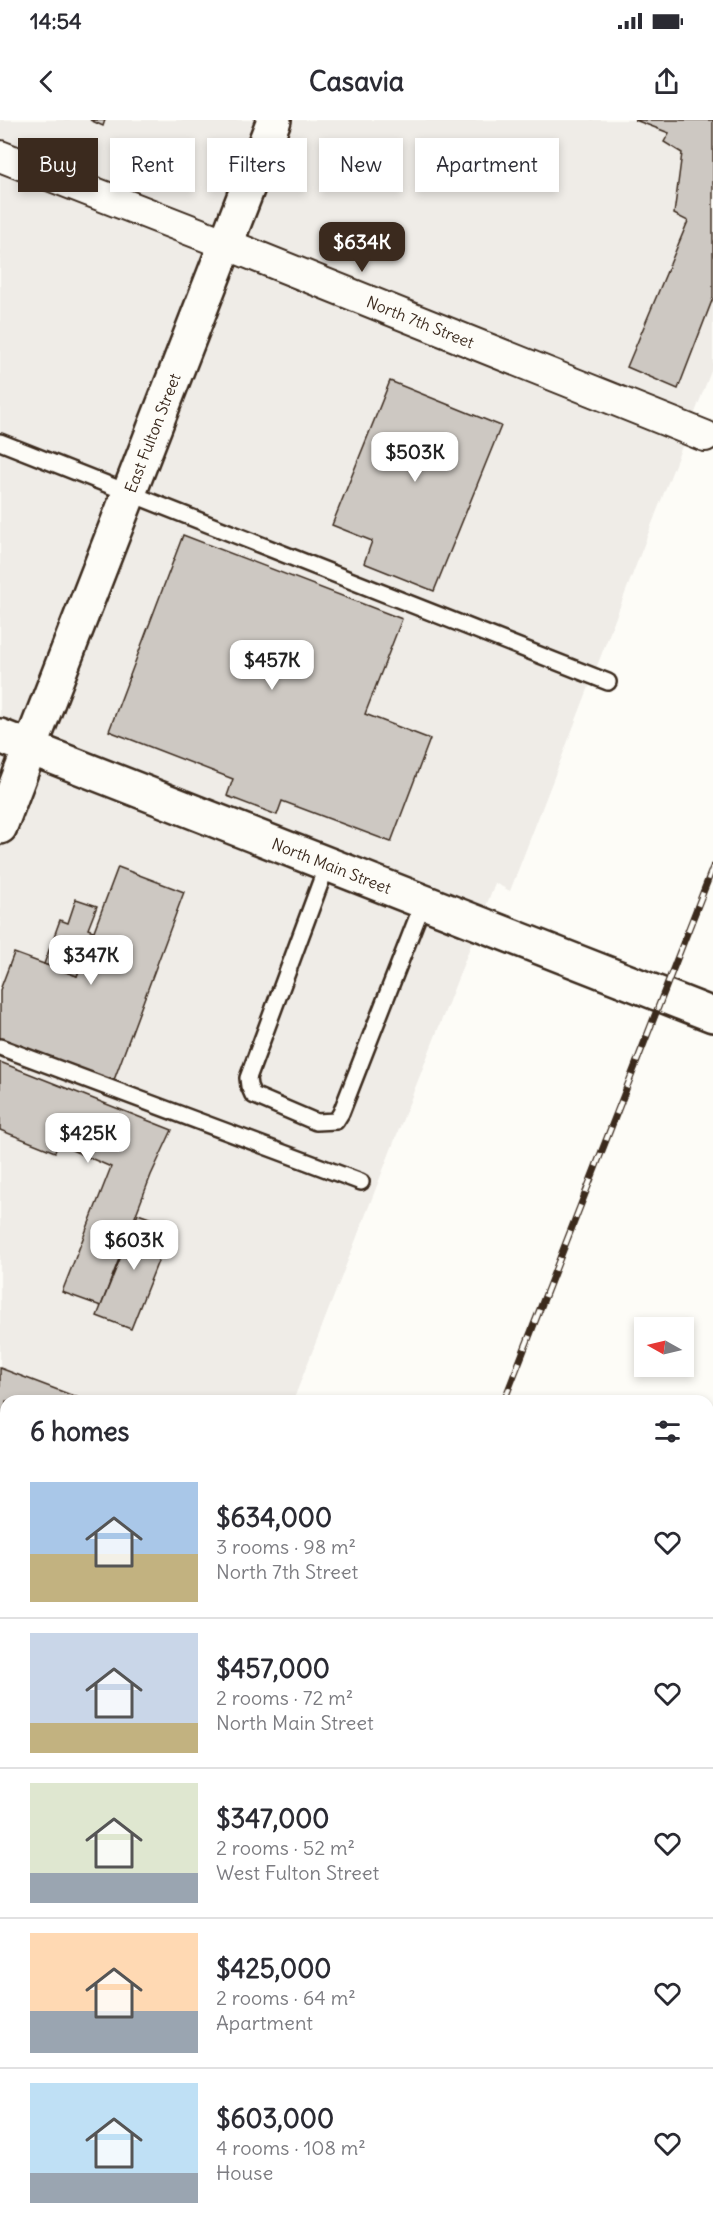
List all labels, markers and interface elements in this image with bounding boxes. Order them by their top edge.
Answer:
text: 14:54 [30,7,82,35]
text: Casavia [309,64,404,98]
icon: back [30,65,63,98]
icon: share [650,65,683,98]
chip: Buy [18,138,98,192]
chip: Rent [110,138,195,192]
chip: Filters [207,138,307,192]
chip: New [319,138,403,192]
chip: Apartment [415,138,559,192]
pin: $634K [320,222,404,273]
text: $634K [333,229,391,254]
street label: North 7th Street [364,291,478,353]
street label: East Fulton Street [120,370,185,496]
pin: $503K [373,432,457,483]
text: $503K [385,439,445,464]
pin: $457K [230,640,314,691]
text: $457K [244,647,300,672]
street label: North Main Street [269,833,395,898]
pin: $347K [49,935,133,986]
text: $347K [63,942,119,967]
pin: $425K [46,1113,130,1164]
text: $425K [59,1120,117,1145]
pin: $603K [92,1220,176,1271]
text: $603K [104,1227,164,1252]
north arrow [634,1317,694,1377]
map controls [634,1317,694,1377]
text: 6 homes [30,1415,129,1448]
icon: filters [651,1415,684,1448]
text: $634,000 [216,1501,332,1534]
icon: home [78,1506,150,1578]
icon: heart [651,1526,684,1559]
text: 3 rooms · 98 m² [216,1534,356,1559]
text: North 7th Street [216,1559,358,1584]
text: $457,000 [216,1652,330,1685]
icon: home [78,1657,150,1729]
icon: heart [651,1677,684,1710]
text: 2 rooms · 72 m² [216,1685,353,1710]
text: North Main Street [216,1710,374,1735]
text: $347,000 [216,1802,329,1835]
icon: home [78,1807,150,1879]
icon: heart [651,1827,684,1860]
text: 2 rooms · 52 m² [216,1835,355,1860]
text: West Fulton Street [216,1860,379,1885]
text: $425,000 [216,1952,331,1985]
icon: home [78,1957,150,2029]
icon: heart [651,1977,684,2010]
text: 2 rooms · 64 m² [216,1985,356,2010]
text: Apartment [216,2010,313,2035]
text: $603,000 [216,2102,334,2135]
icon: home [78,2107,150,2179]
icon: heart [651,2127,684,2160]
text: 4 rooms · 108 m² [216,2135,366,2160]
text: House [216,2160,273,2185]

